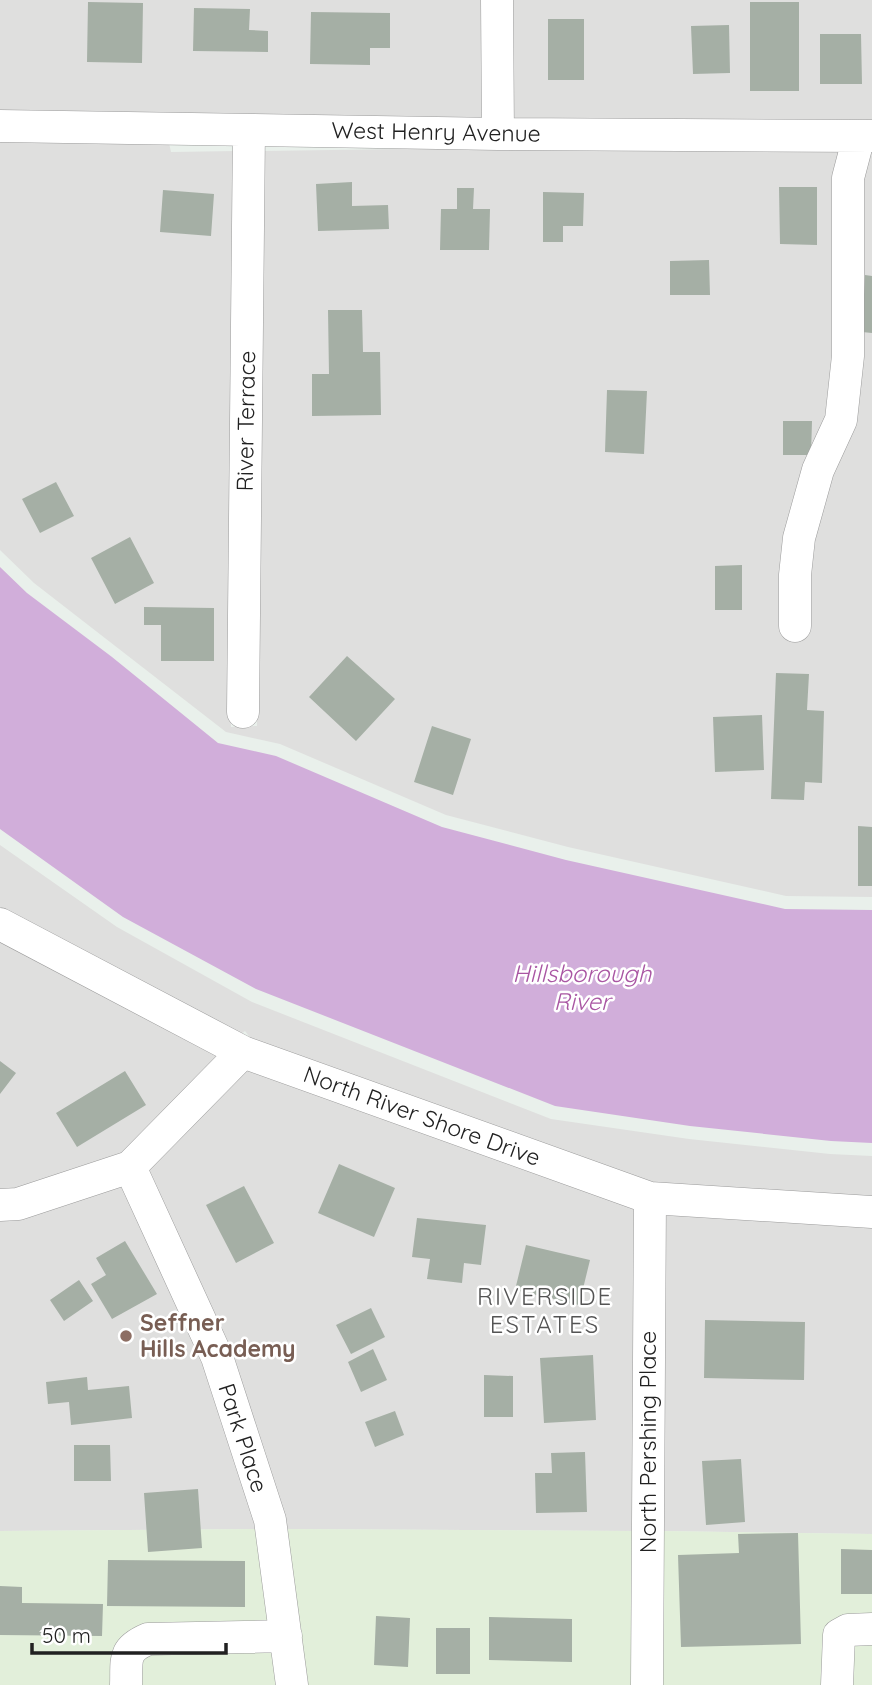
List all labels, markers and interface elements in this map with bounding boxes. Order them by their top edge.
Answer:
street label: West Henry Avenue [331,115,541,148]
street label: River Terrace [230,350,261,492]
water label: Hillsborough River [513,958,652,1016]
street label: North River Shore Drive [300,1059,545,1172]
district label: RIVERSIDE ESTATES [477,1281,613,1339]
place label: Seffner Hills Academy [140,1308,296,1363]
marker: Seffner Hills Academy [118,1328,134,1344]
street label: North Pershing Place [633,1331,662,1553]
street label: Park Place [212,1380,275,1496]
scale bar [32,1612,226,1656]
text: 50 m [42,1622,91,1648]

